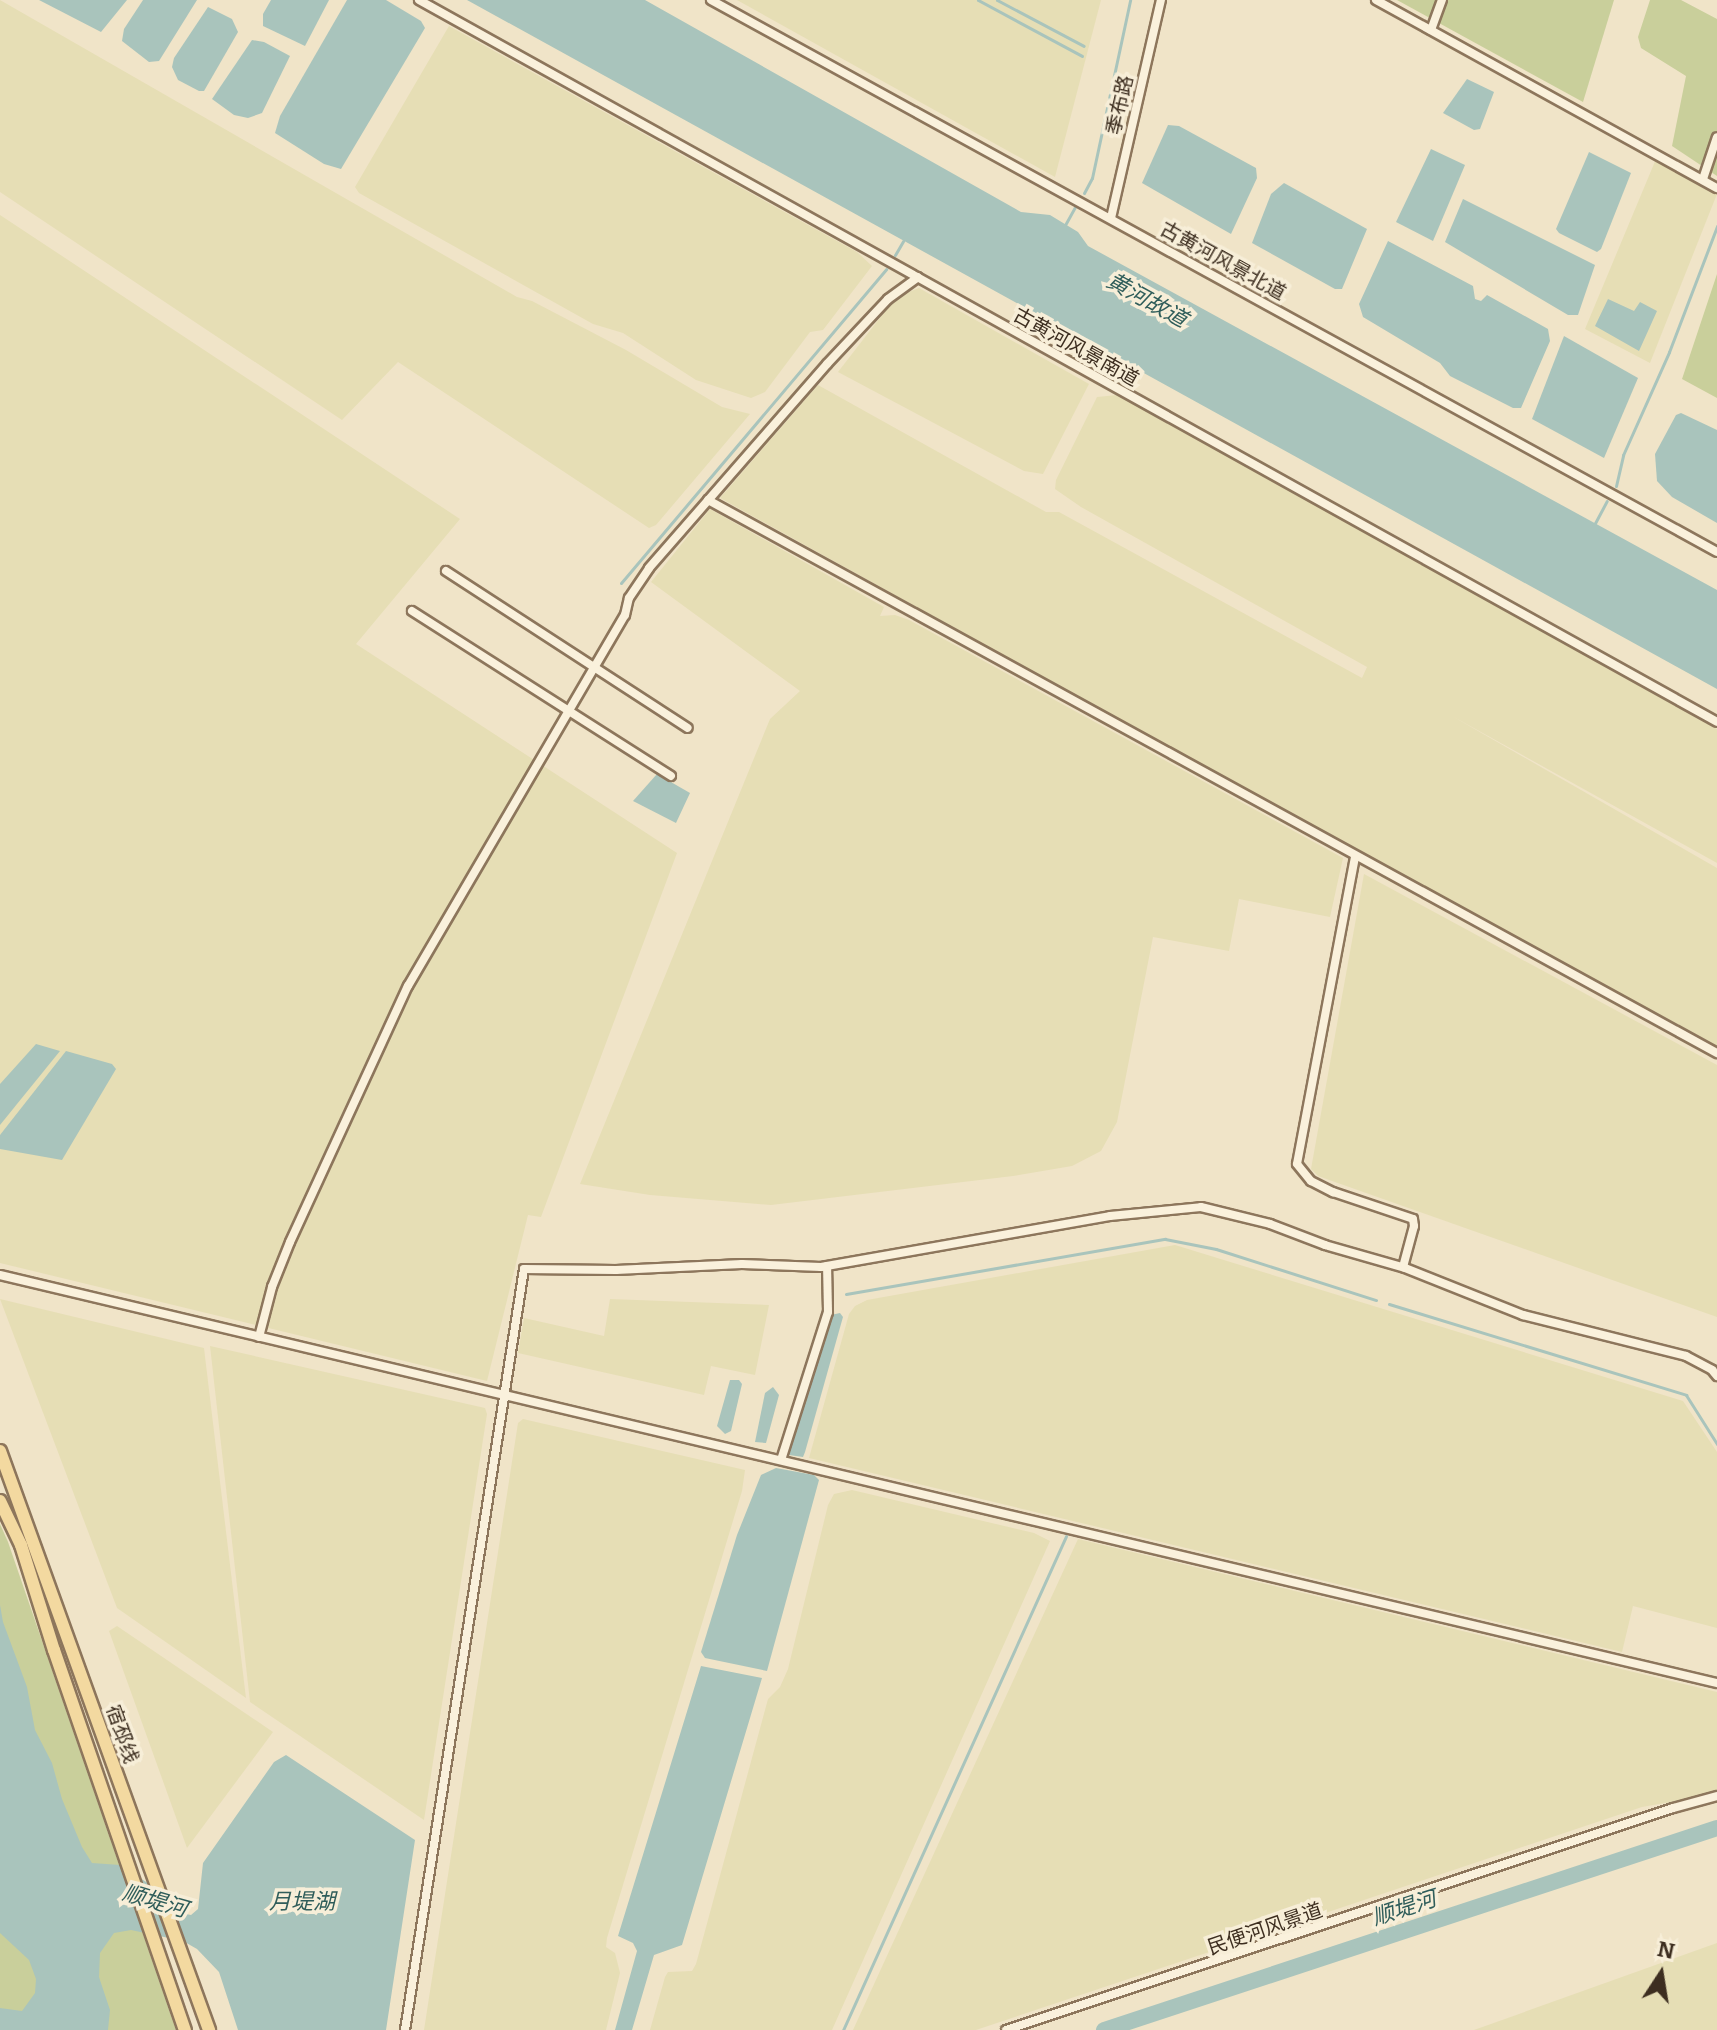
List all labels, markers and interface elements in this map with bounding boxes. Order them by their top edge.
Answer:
street label: 季布路 [1102,73,1138,137]
street label: 古黄河风景北道 [1156,217,1290,305]
water label: 黄河故道 [1102,267,1192,333]
street label: 古黄河风景南道 [1009,303,1143,391]
street label: 宿邳线 [100,1702,144,1766]
water label: 顺堤河 [120,1879,190,1923]
water label: 顺堤河 [1369,1885,1439,1931]
water label: 月堤湖 [269,1889,335,1915]
street label: 民便河风景道 [1204,1898,1326,1960]
north arrow [1621,1934,1701,2014]
text: N [1655,1935,1677,1965]

